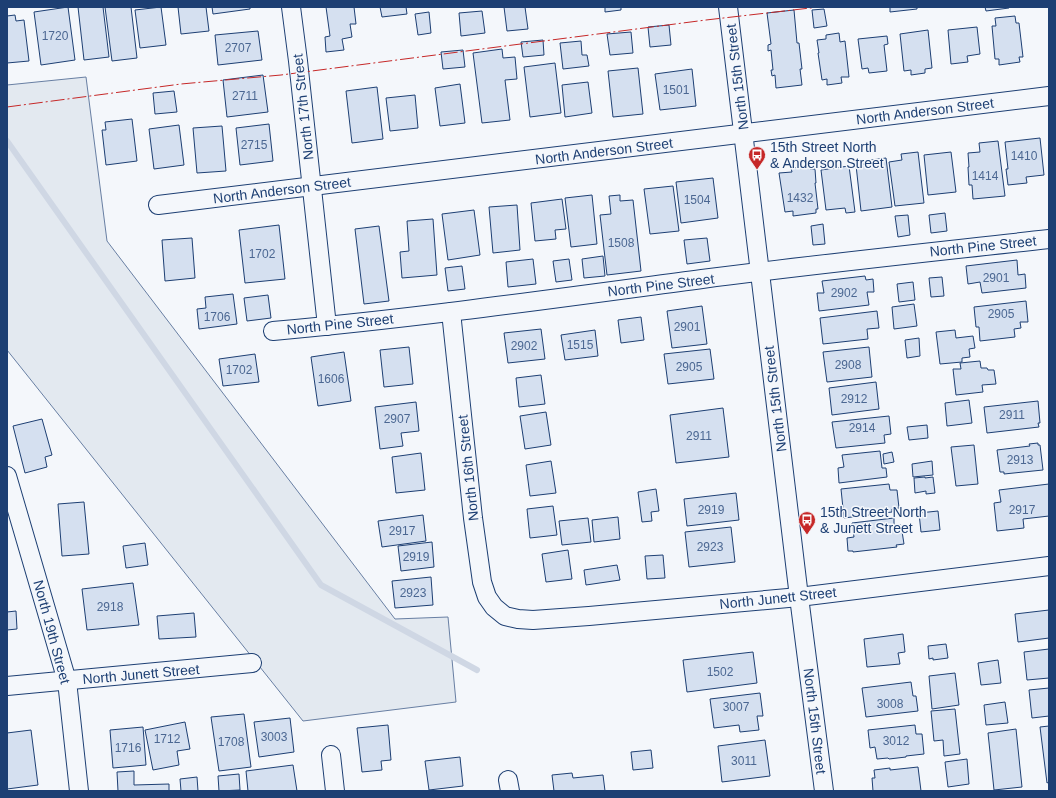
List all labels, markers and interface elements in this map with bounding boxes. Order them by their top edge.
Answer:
street label: North 15th Street [723,23,751,131]
house number: 1720 [42,29,69,43]
house number: 2707 [225,41,252,55]
street label: North 17th Street [289,53,317,161]
house number: 1501 [663,83,690,97]
house number: 2711 [232,89,258,103]
street label: North Anderson Street [855,95,995,127]
street label: North Anderson Street [534,135,674,167]
house number: 2715 [241,138,268,152]
place label: 15th Street North & Anderson Street [770,139,884,171]
bus stop icon: 15th Street North & Anderson Street [747,145,767,170]
house number: 1410 [1011,149,1038,163]
house number: 1414 [972,169,999,183]
street label: North Anderson Street [212,174,352,206]
house number: 1432 [787,191,814,205]
house number: 1504 [684,193,711,207]
street label: North Pine Street [929,232,1037,260]
house number: 1508 [608,236,635,250]
house number: 1702 [249,247,276,261]
street label: North Pine Street [607,271,715,299]
house number: 2901 [983,271,1010,285]
house number: 2902 [831,286,858,300]
house number: 2905 [988,307,1015,321]
house number: 1706 [204,310,231,324]
street label: North Pine Street [286,310,394,338]
house number: 2901 [674,320,701,334]
house number: 1515 [567,338,594,352]
house number: 2902 [511,339,538,353]
street label: North 15th Street [761,345,789,453]
house number: 2908 [835,358,862,372]
house number: 2905 [676,360,703,374]
house number: 1702 [226,363,253,377]
house number: 1606 [318,372,345,386]
house number: 2912 [841,392,868,406]
house number: 2911 [999,408,1025,422]
house number: 2907 [384,412,411,426]
street label: North 16th Street [454,414,482,522]
house number: 2914 [849,421,876,435]
house number: 2911 [686,429,712,443]
house number: 2913 [1007,453,1034,467]
house number: 2919 [698,503,725,517]
house number: 2917 [1009,503,1036,517]
place label: 15th Street North & Junett Street [820,504,927,536]
bus stop icon: 15th Street North & Junett Street [797,510,817,535]
house number: 2917 [389,524,416,538]
house number: 2923 [697,540,724,554]
house number: 2919 [403,550,430,564]
street label: North 19th Street [30,578,74,686]
street label: North Junett Street [719,584,837,612]
house number: 2923 [400,586,427,600]
house number: 2918 [97,600,124,614]
street label: North Junett Street [82,661,200,687]
house number: 1502 [707,665,734,679]
street label: North 15th Street [801,667,829,775]
house number: 3008 [877,697,904,711]
house number: 3007 [723,700,750,714]
house number: 3003 [261,730,288,744]
house number: 1712 [154,732,181,746]
house number: 3012 [883,734,910,748]
house number: 1708 [218,735,245,749]
house number: 1716 [115,741,142,755]
house number: 3011 [731,754,757,768]

